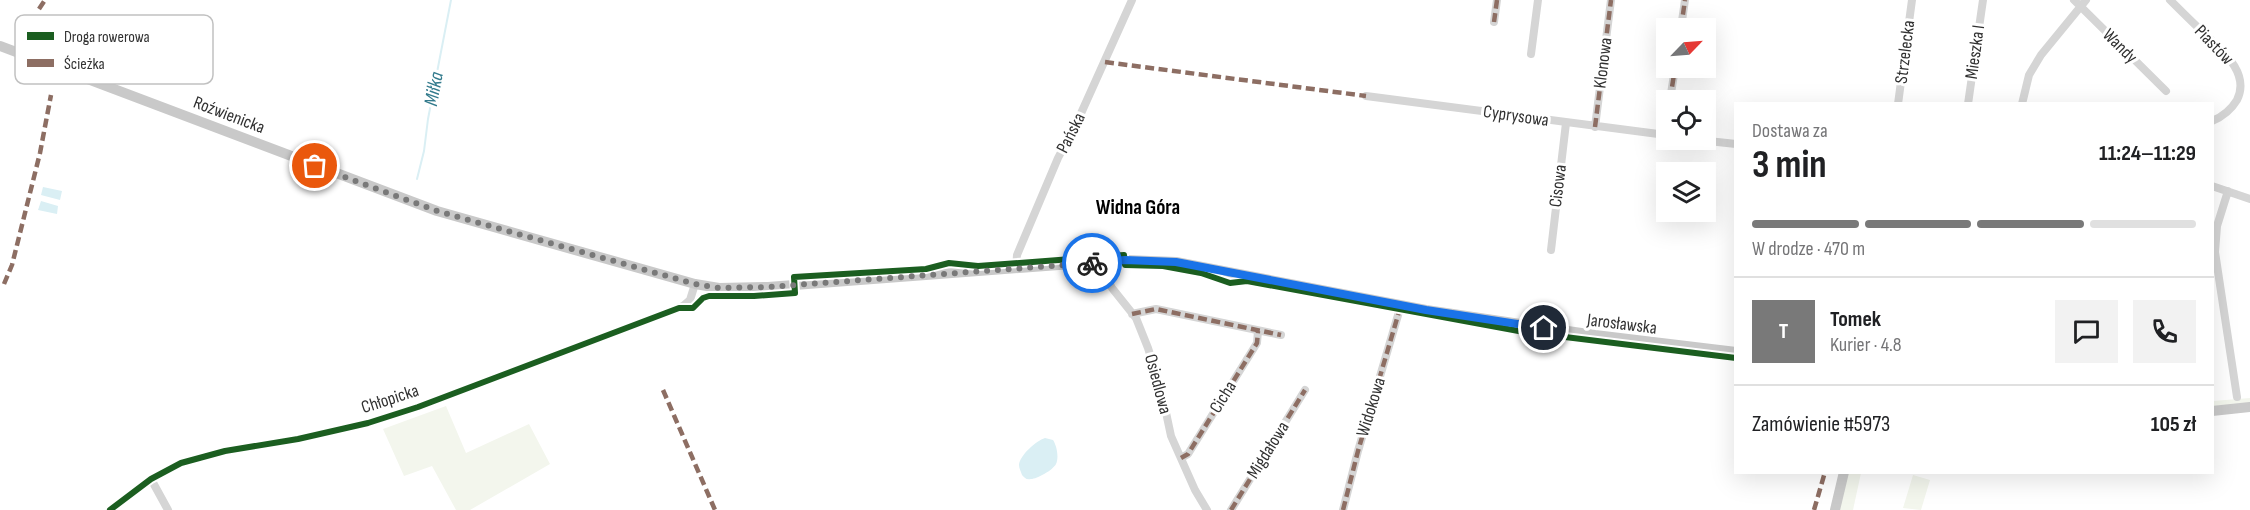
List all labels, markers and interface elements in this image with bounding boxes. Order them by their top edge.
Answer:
legend [15,15,213,84]
north arrow [1656,18,1716,78]
map controls [1656,18,1716,222]
street label: Strzelecka [1891,19,1919,85]
street label: Piastów [2190,21,2238,69]
street label: Mieszka I [1961,24,1989,80]
street label: Wandy [2098,24,2142,68]
text: Droga rowerowa [64,28,150,47]
street label: Klonowa [1589,36,1617,90]
text: Ścieżka [64,55,105,74]
water label: Miłka [419,70,449,108]
button: locate [1656,90,1716,150]
street label: Roźwienicka [190,92,268,138]
street label: Cyprysowa [1482,101,1550,131]
street label: Pańska [1052,109,1090,157]
text: Dostawa za [1752,119,1828,143]
pin [289,140,340,191]
text: 11:24–11:29 [2099,140,2196,167]
text: 3 min [1752,142,1827,189]
icon: bag [298,149,331,182]
button: layers [1656,162,1716,222]
street label: Cisowa [1545,163,1571,208]
district label: Widna Góra [1096,195,1180,220]
courier [1062,233,1122,293]
text: W drodze · 470 m [1752,237,1865,261]
icon: bike [1076,247,1109,280]
button: chat [2055,300,2118,363]
button: phone [2133,300,2196,363]
pin [1518,302,1569,353]
text: Tomek [1830,306,1881,333]
street label: Jarosławska [1585,309,1658,339]
icon: home [1527,311,1560,344]
text: T [1779,318,1788,345]
text: Kurier · 4.8 [1830,333,1902,357]
street label: Osiedlowa [1140,352,1176,416]
street label: Widokowa [1352,375,1390,439]
street label: Cicha [1205,377,1241,417]
street label: Chłopicka [359,380,421,418]
text: Zamówienie #5973 [1752,411,1890,438]
text: 105 zł [2151,411,2196,438]
street label: Migdałowa [1242,418,1294,482]

